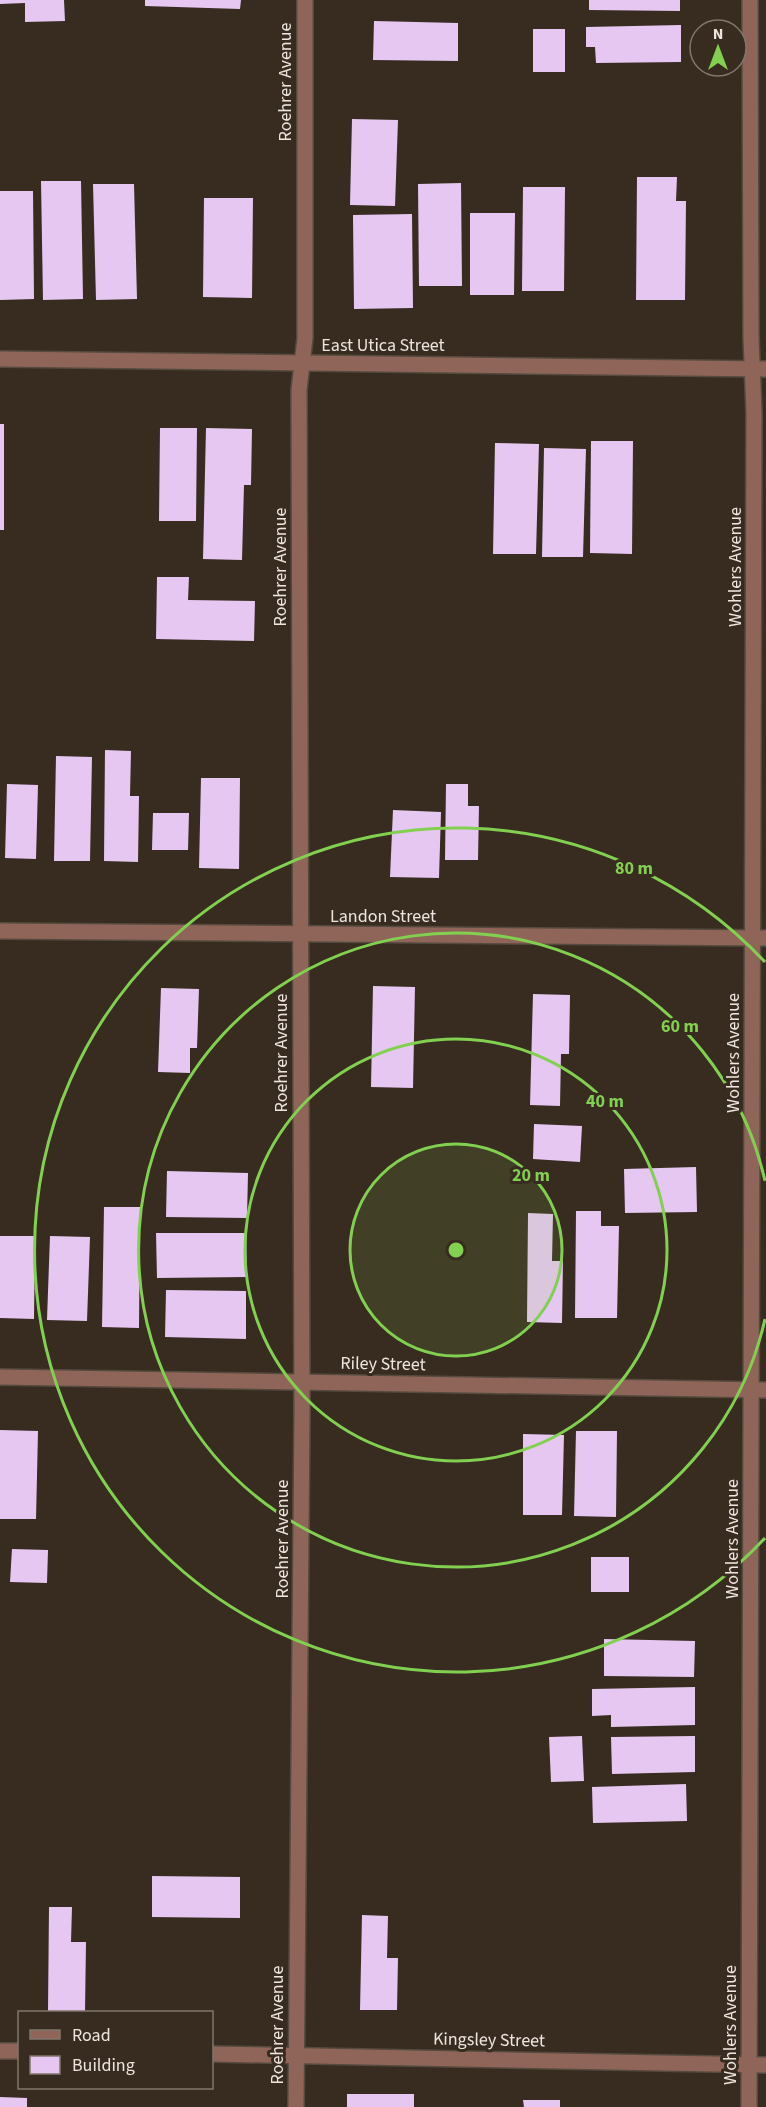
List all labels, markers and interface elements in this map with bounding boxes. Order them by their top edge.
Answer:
north arrow [688,18,748,78]
street label: Roehrer Avenue [273,23,298,141]
text: N [713,23,723,45]
street label: East Utica Street [321,333,445,358]
street label: Wohlers Avenue [723,507,748,627]
street label: Roehrer Avenue [268,508,293,626]
text: 80 m [615,856,653,881]
street label: Landon Street [330,904,436,929]
street label: Wohlers Avenue [721,993,746,1113]
street label: Roehrer Avenue [269,994,294,1112]
text: 60 m [661,1014,699,1039]
text: 40 m [586,1089,624,1114]
text: 20 m [512,1163,550,1188]
centre of rings [446,1240,466,1260]
street label: Riley Street [340,1351,426,1377]
street label: Wohlers Avenue [720,1479,745,1599]
street label: Roehrer Avenue [270,1480,295,1598]
street label: Wohlers Avenue [718,1965,743,2085]
street label: Roehrer Avenue [265,1966,290,2084]
legend [18,2011,213,2089]
text: Road [72,2023,111,2048]
street label: Kingsley Street [433,2027,545,2053]
text: Building [72,2053,135,2078]

